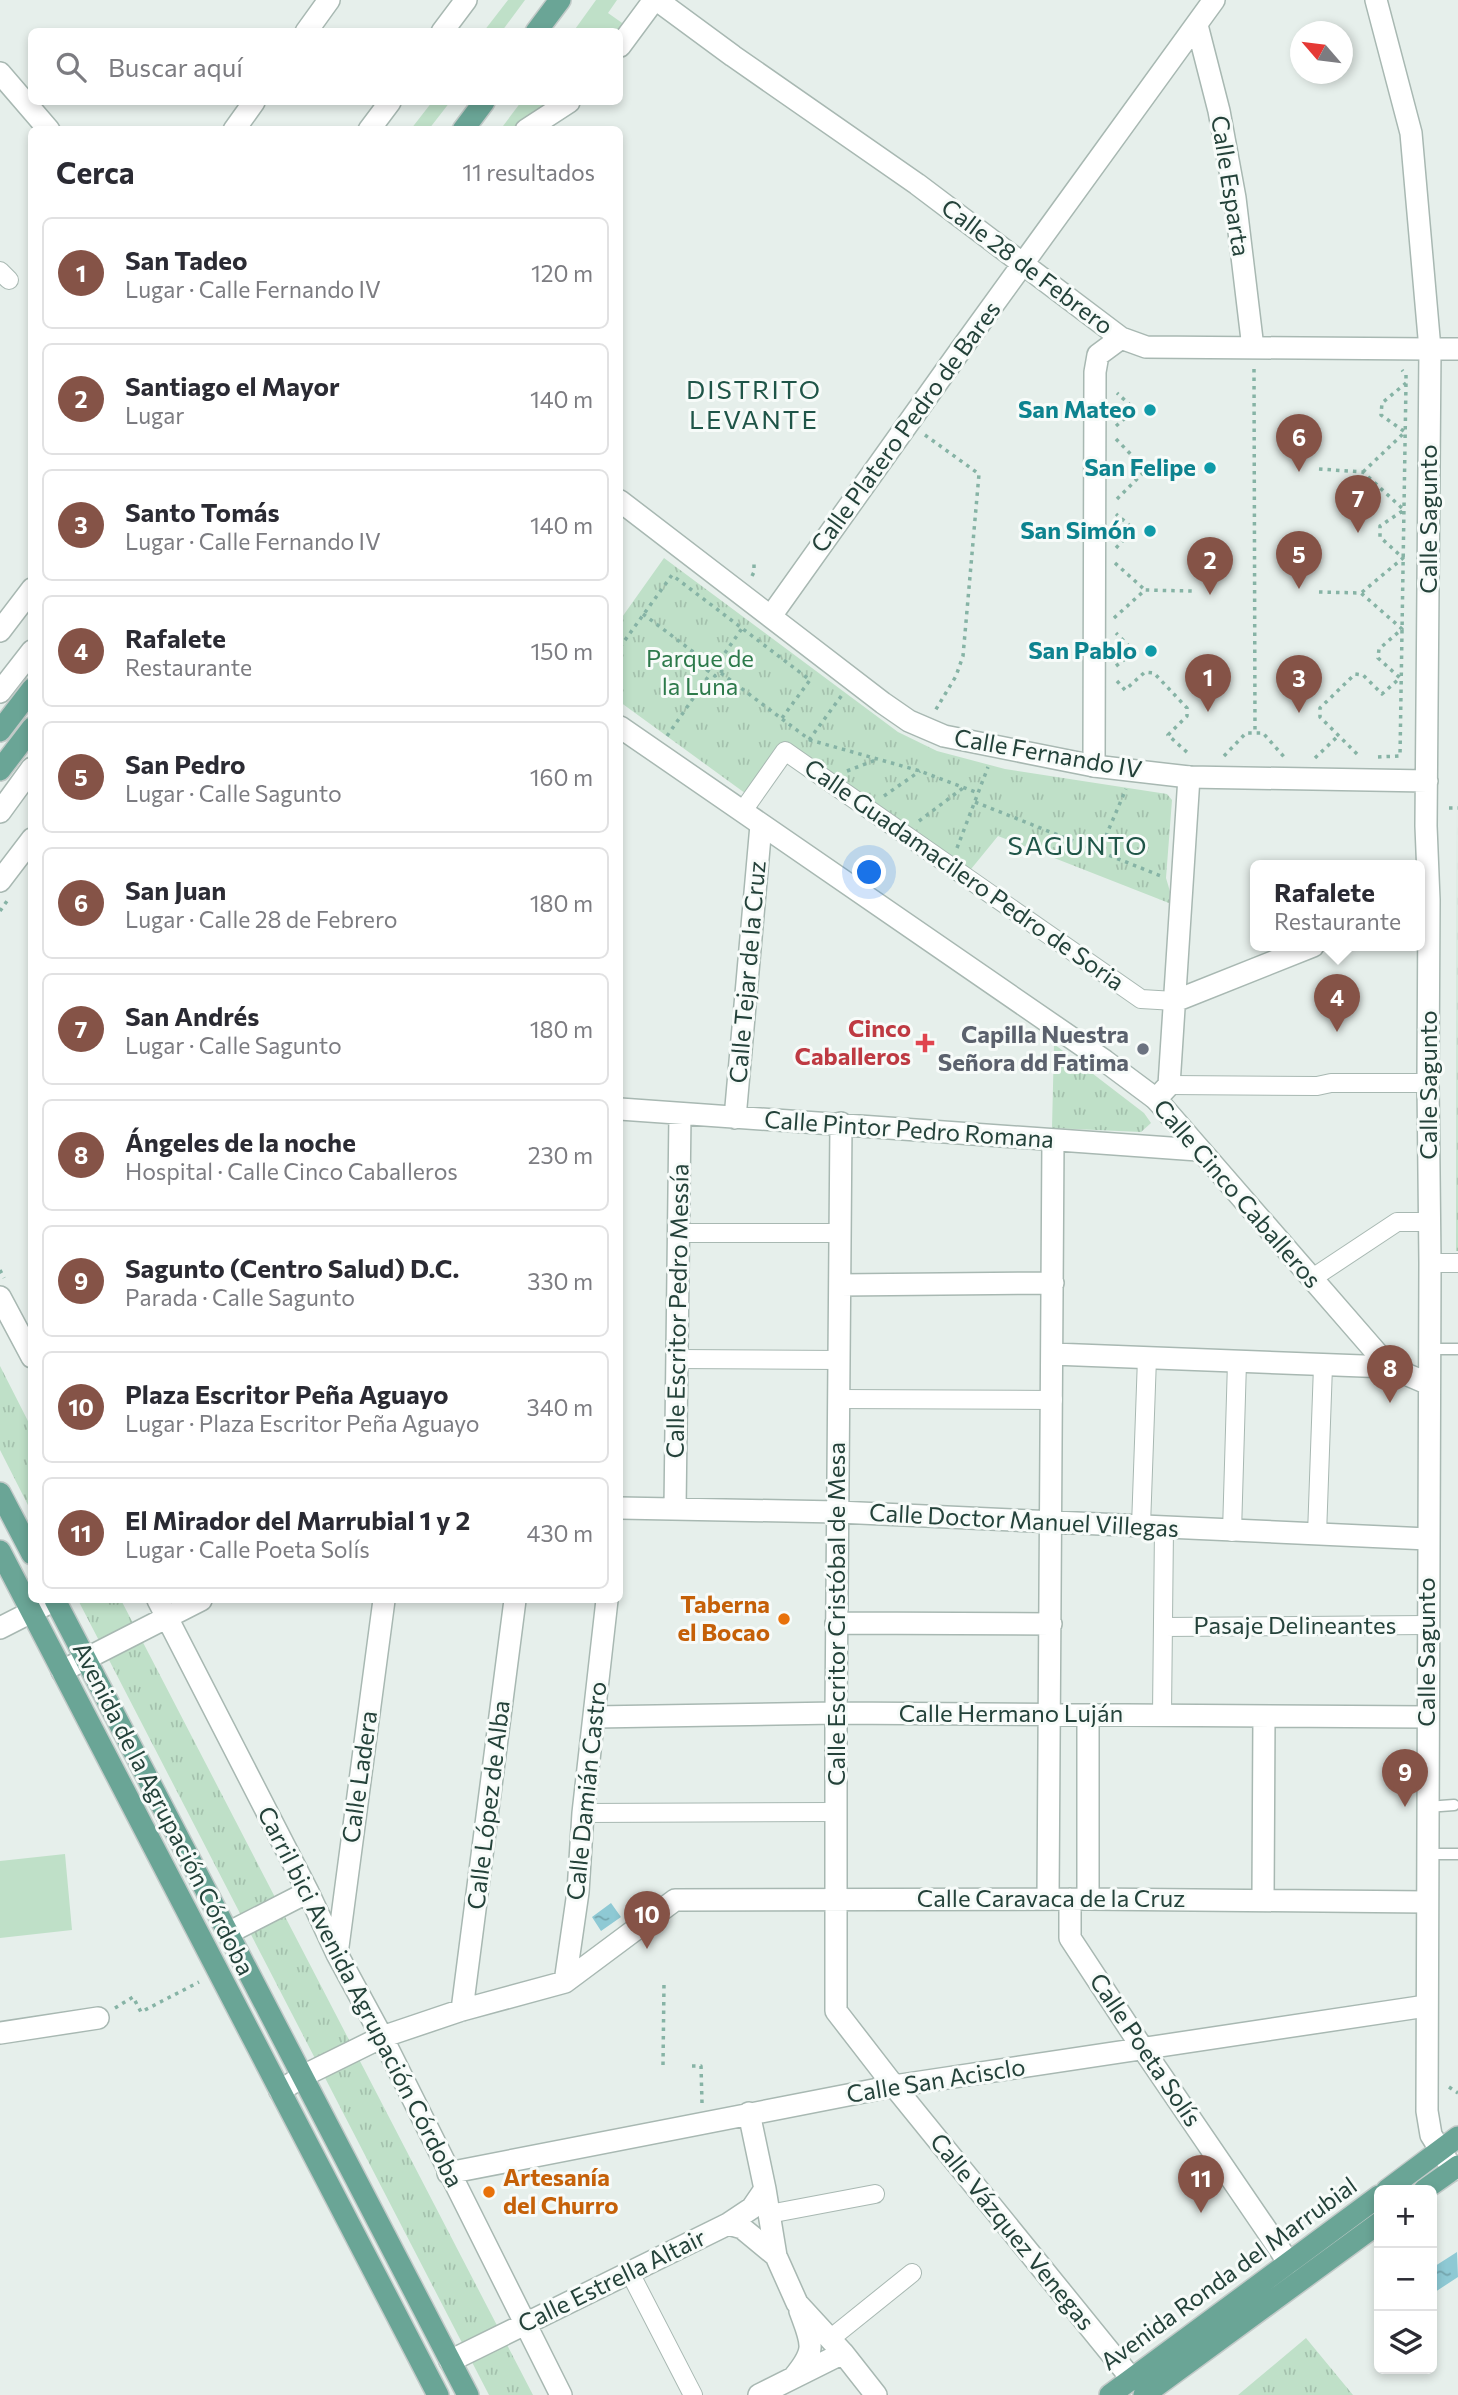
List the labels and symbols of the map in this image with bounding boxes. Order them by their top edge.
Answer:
north arrow [1290,21,1353,84]
street label: Calle Esparta [1206,113,1257,258]
street label: Calle 28 de Febrero [936,192,1119,340]
street label: Calle Platero Pedro de Bares [804,295,1006,558]
district label: DISTRITO LEVANTE [686,373,822,434]
place label: San Mateo [1018,394,1136,423]
marker: San Mateo [1142,402,1158,418]
pin: 6 [1276,414,1322,472]
street label: Calle Sagunto [1413,444,1442,594]
place label: San Felipe [1084,452,1196,481]
marker: San Felipe [1202,460,1218,476]
pin: 7 [1335,475,1381,533]
place label: San Simón [1020,515,1136,544]
marker: San Simón [1142,523,1158,539]
pin: 5 [1276,531,1322,589]
pin: 2 [1187,537,1233,595]
place label: San Pablo [1028,635,1137,664]
park label: Parque de la Luna [646,643,754,700]
marker: San Pablo [1143,643,1159,659]
pin: 1 [1185,654,1231,712]
pin: 3 [1276,655,1322,713]
street label: Calle Fernando IV [952,722,1144,783]
street label: Calle Guadamacilero Pedro de Soria [799,752,1130,996]
district label: SAGUNTO [1007,829,1149,860]
your location [852,855,886,889]
street label: Calle Tejar de la Cruz [722,859,771,1084]
pin: 4 [1314,974,1360,1032]
street label: Calle Sagunto [1413,1010,1442,1160]
place label: Cinco Caballeros [795,1013,911,1070]
place label: Capilla Nuestra Señora dd Fatima [938,1019,1129,1076]
marker: Cinco Caballeros [917,1035,933,1051]
marker: Capilla Nuestra Señora dd Fatima [1135,1041,1151,1057]
street label: Calle Cinco Caballeros [1148,1093,1328,1293]
street label: Calle Pintor Pedro Romana [763,1104,1055,1153]
street label: Calle Escritor Pedro Messía [659,1163,694,1459]
pin: 8 [1367,1345,1413,1403]
street label: Calle Escritor Cristóbal de Mesa [821,1442,850,1786]
street label: Calle Doctor Manuel Villegas [868,1497,1180,1542]
street label: Calle Sagunto [1411,1577,1440,1727]
place label: Taberna el Bocao [677,1589,770,1646]
street label: Pasaje Delineantes [1193,1610,1397,1639]
marker: Taberna el Bocao [776,1611,792,1627]
street label: Avenida de la Agrupación Córdoba [67,1637,261,1980]
street label: Calle Damián Castro [560,1680,611,1902]
street label: Calle Hermano Luján [899,1698,1123,1727]
street label: Calle López de Alba [460,1699,515,1911]
street label: Calle Ladera [335,1709,382,1845]
pin: 9 [1382,1749,1428,1807]
street label: Carril bici Avenida Agrupación Córdoba [252,1801,470,2192]
street label: Calle Caravaca de la Cruz [917,1883,1185,1912]
pin: 10 [624,1891,670,1949]
street label: Calle Poeta Solís [1084,1967,1208,2131]
street label: Calle San Acisclo [844,2051,1027,2108]
street label: Calle Vázquez Venegas [925,2127,1101,2335]
pin: 11 [1178,2155,1224,2213]
place label: Artesanía del Churro [503,2162,619,2219]
street label: Avenida Ronda del Marrubial [1094,2170,1362,2376]
marker: Artesanía del Churro [481,2184,497,2200]
street label: Calle Estrella Altair [513,2221,710,2338]

